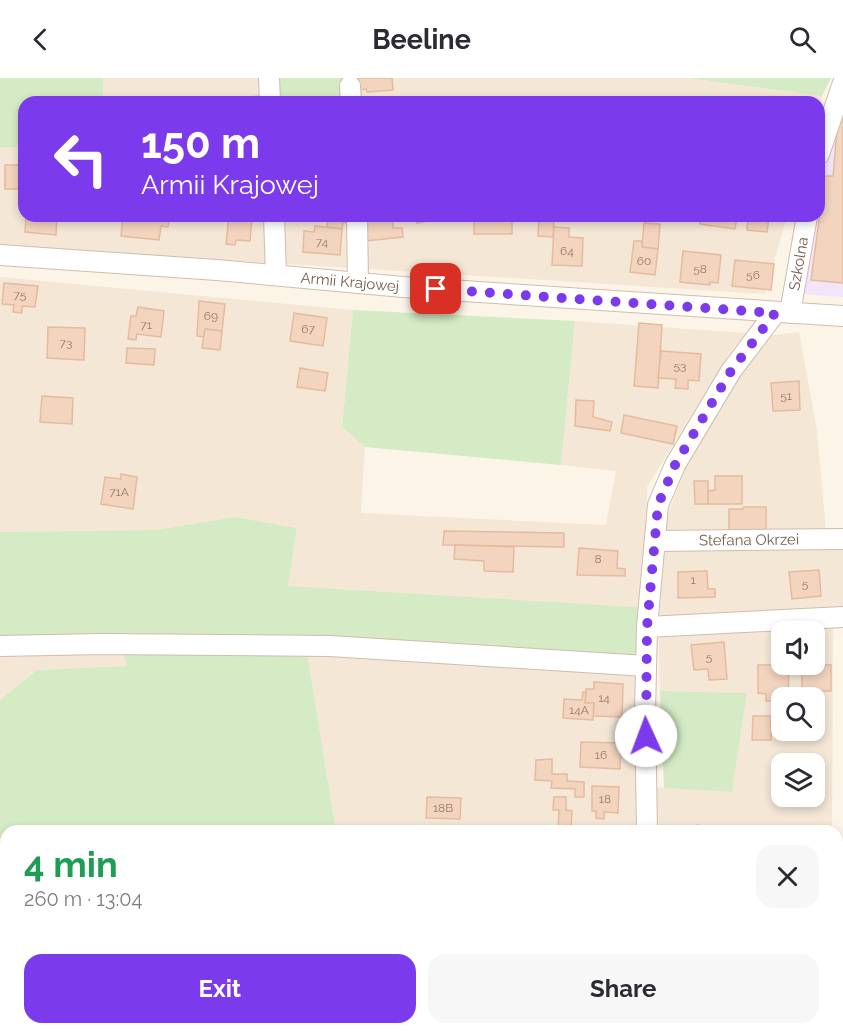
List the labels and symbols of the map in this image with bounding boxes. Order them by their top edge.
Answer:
house number: 74 [316,235,329,249]
street label: Szkolna [785,236,812,292]
house number: 64 [560,244,574,258]
house number: 60 [637,254,651,268]
house number: 58 [693,262,707,276]
pin [410,263,461,314]
house number: 56 [746,268,760,282]
street label: Armii Krajowej [300,269,400,296]
house number: 75 [14,288,27,302]
house number: 69 [204,309,218,323]
house number: 71 [140,318,152,332]
house number: 67 [301,322,315,336]
house number: 73 [60,336,72,350]
house number: 53 [674,359,686,373]
house number: 51 [780,389,792,403]
house number: 71A [109,485,129,499]
street label: Stefana Okrzei [699,530,799,550]
house number: 8 [594,552,602,566]
house number: 1 [690,573,696,587]
house number: 5 [802,577,809,591]
house number: 5 [706,650,713,664]
house number: 14 [598,691,610,705]
house number: 14A [569,703,589,717]
position arrow [614,704,678,768]
house number: 16 [595,748,607,762]
house number: 18 [599,792,611,806]
house number: 18B [433,801,453,815]

